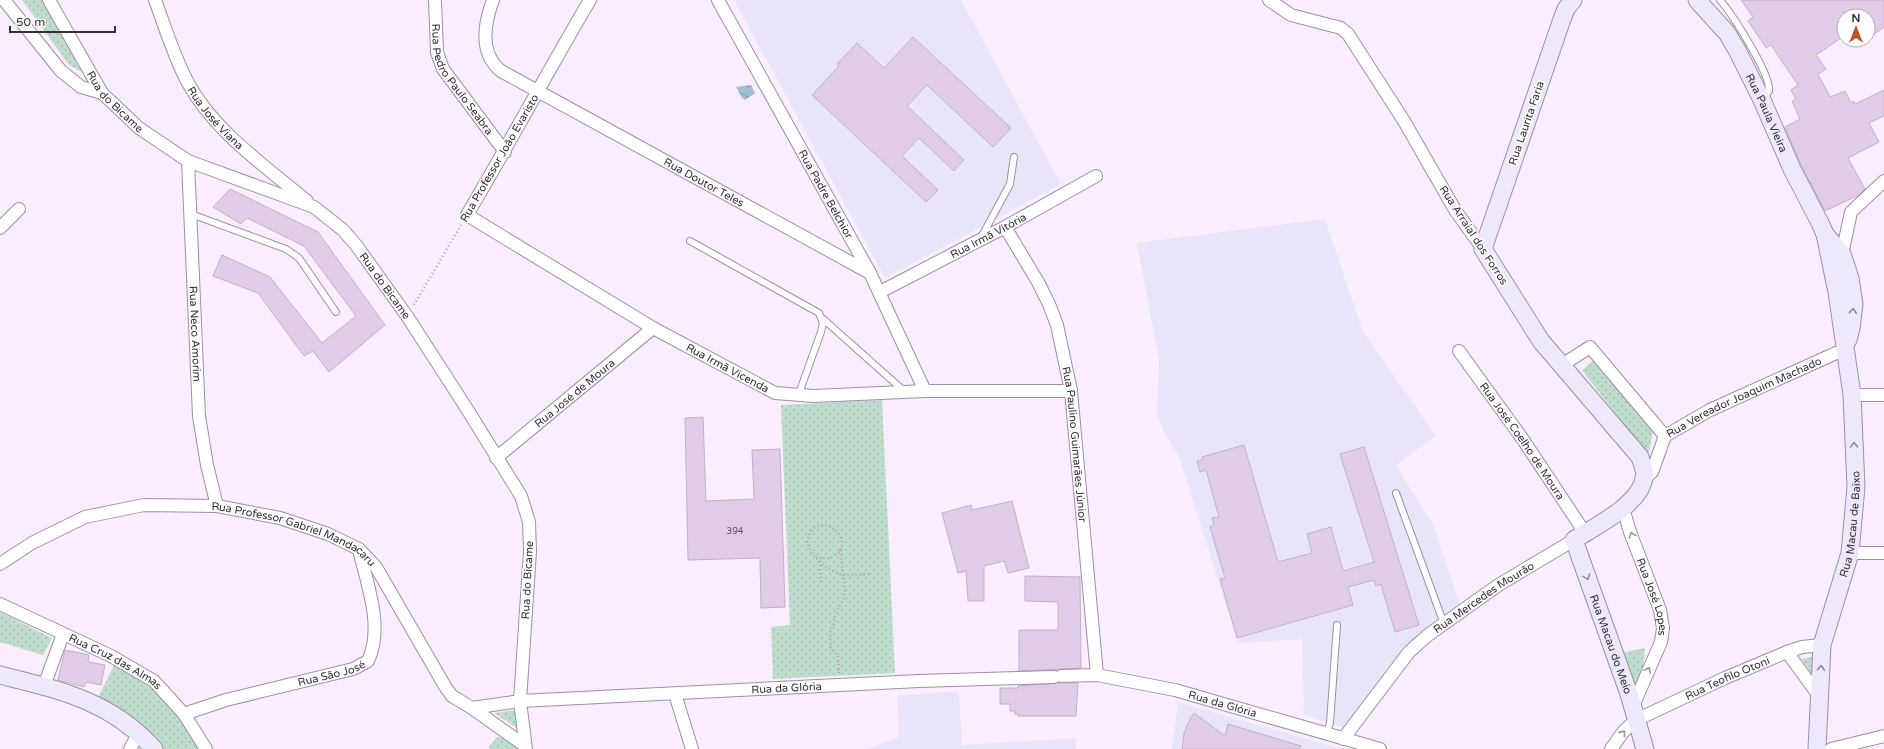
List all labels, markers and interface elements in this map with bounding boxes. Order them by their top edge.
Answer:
scale bar [10,8,115,34]
north arrow [1836,8,1876,48]
text: N [1852,12,1860,25]
text: 50 m [16,15,45,29]
street label: Rua Pedro Paulo Seabra [429,23,496,137]
street label: Rua do Bicame [84,69,145,136]
street label: Rua Paula Vieira [1743,72,1790,154]
street label: Rua Laurita Faria [1506,79,1547,167]
street label: Rua José Viana [184,84,246,152]
street label: Rua Professor João Evaristo [457,92,542,224]
street label: Rua Padre Belchior [796,147,856,242]
street label: Rua Doutor Teles [661,155,746,210]
street label: Rua Arraial dos Forros [1437,183,1511,287]
street label: Rua Irmã Vitória [948,210,1029,261]
street label: Rua do Bicame [356,250,413,322]
street label: Rua Neco Amorim [186,286,204,382]
one-way arrow [1848,308,1857,314]
street label: Rua Irmã Vicenda [684,341,771,396]
street label: Rua Vereador Joaquim Machado [1664,354,1824,441]
street label: Rua José de Moura [532,356,618,430]
street label: Rua Paulino Guimarães Júnior [1059,365,1089,523]
street label: Rua José Coelho de Moura [1477,380,1567,502]
one-way arrow [1850,442,1859,448]
street label: Rua Macau de Baixo [1837,470,1863,579]
street label: Rua Professor Gabriel Mandacaru [211,500,378,569]
house number: 394 [727,526,744,537]
one-way arrow [1628,531,1636,538]
street label: Rua do Bicame [519,540,536,620]
street label: Rua José Lopes [1634,556,1669,637]
street label: Rua Mercedes Mourão [1431,559,1537,636]
one-way arrow [1582,573,1591,580]
street label: Rua Macau do Meio [1587,593,1635,696]
street label: Rua Cruz das Almas [67,631,164,692]
street label: Rua Teofilo Otoni [1683,654,1772,703]
street label: Rua São José [296,658,368,689]
one-way arrow [1816,665,1825,671]
one-way arrow [1644,667,1652,674]
street label: Rua da Glória [751,680,822,696]
street label: Rua da Glória [1187,688,1258,720]
one-way arrow [1618,731,1625,738]

